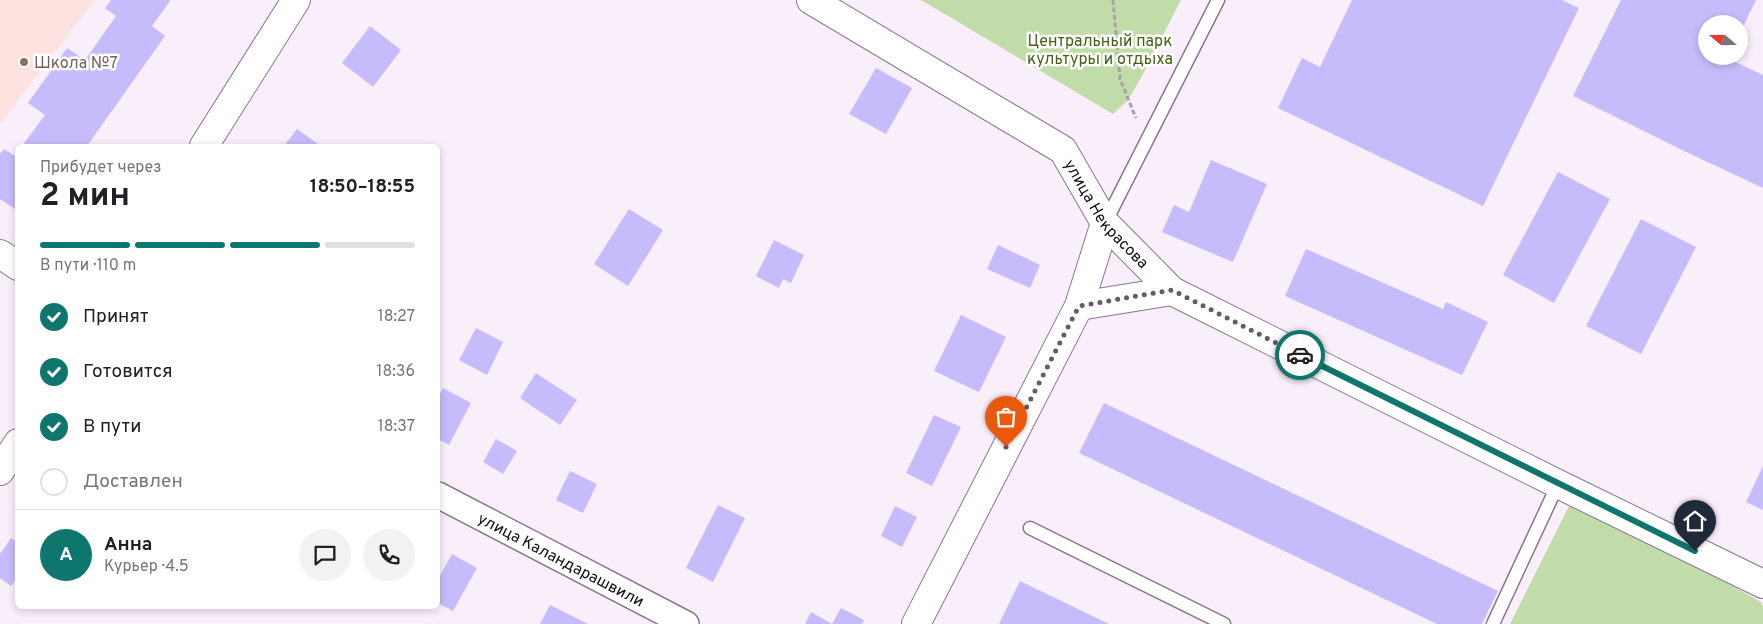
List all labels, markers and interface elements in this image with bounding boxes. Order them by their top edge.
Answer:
north arrow [1698,15,1748,65]
map controls [1698,15,1748,65]
park label: Центральный парк культуры и отдыха [1027,32,1173,70]
place label: Школа №7 [34,54,118,74]
marker: Школа №7 [18,56,30,68]
street label: улица Некрасова [1059,157,1152,274]
text: Прибудет через [40,158,162,178]
text: 18:50–18:55 [310,175,415,199]
text: 2 мин [40,177,130,217]
text: В пути · 110 m [40,256,136,276]
icon: check [40,303,68,331]
text: Принят [83,305,149,329]
text: 18:27 [378,307,415,327]
courier [1275,330,1325,380]
icon: car [1286,341,1314,369]
icon: check [40,358,68,386]
text: Готовится [83,360,173,384]
text: 18:36 [376,362,415,382]
pin [985,396,1027,447]
icon: bag [992,403,1020,431]
icon: check [40,413,68,441]
text: В пути [83,415,141,439]
text: 18:37 [378,417,415,437]
text: Доставлен [83,470,183,494]
pin [1674,500,1716,551]
icon: home [1681,507,1709,535]
street label: улица Каландарашвили [474,509,647,612]
button: chat [299,529,351,581]
button: phone [363,529,415,581]
text: Анна [104,533,152,557]
text: А [59,543,73,567]
text: Курьер · 4.5 [104,557,189,577]

